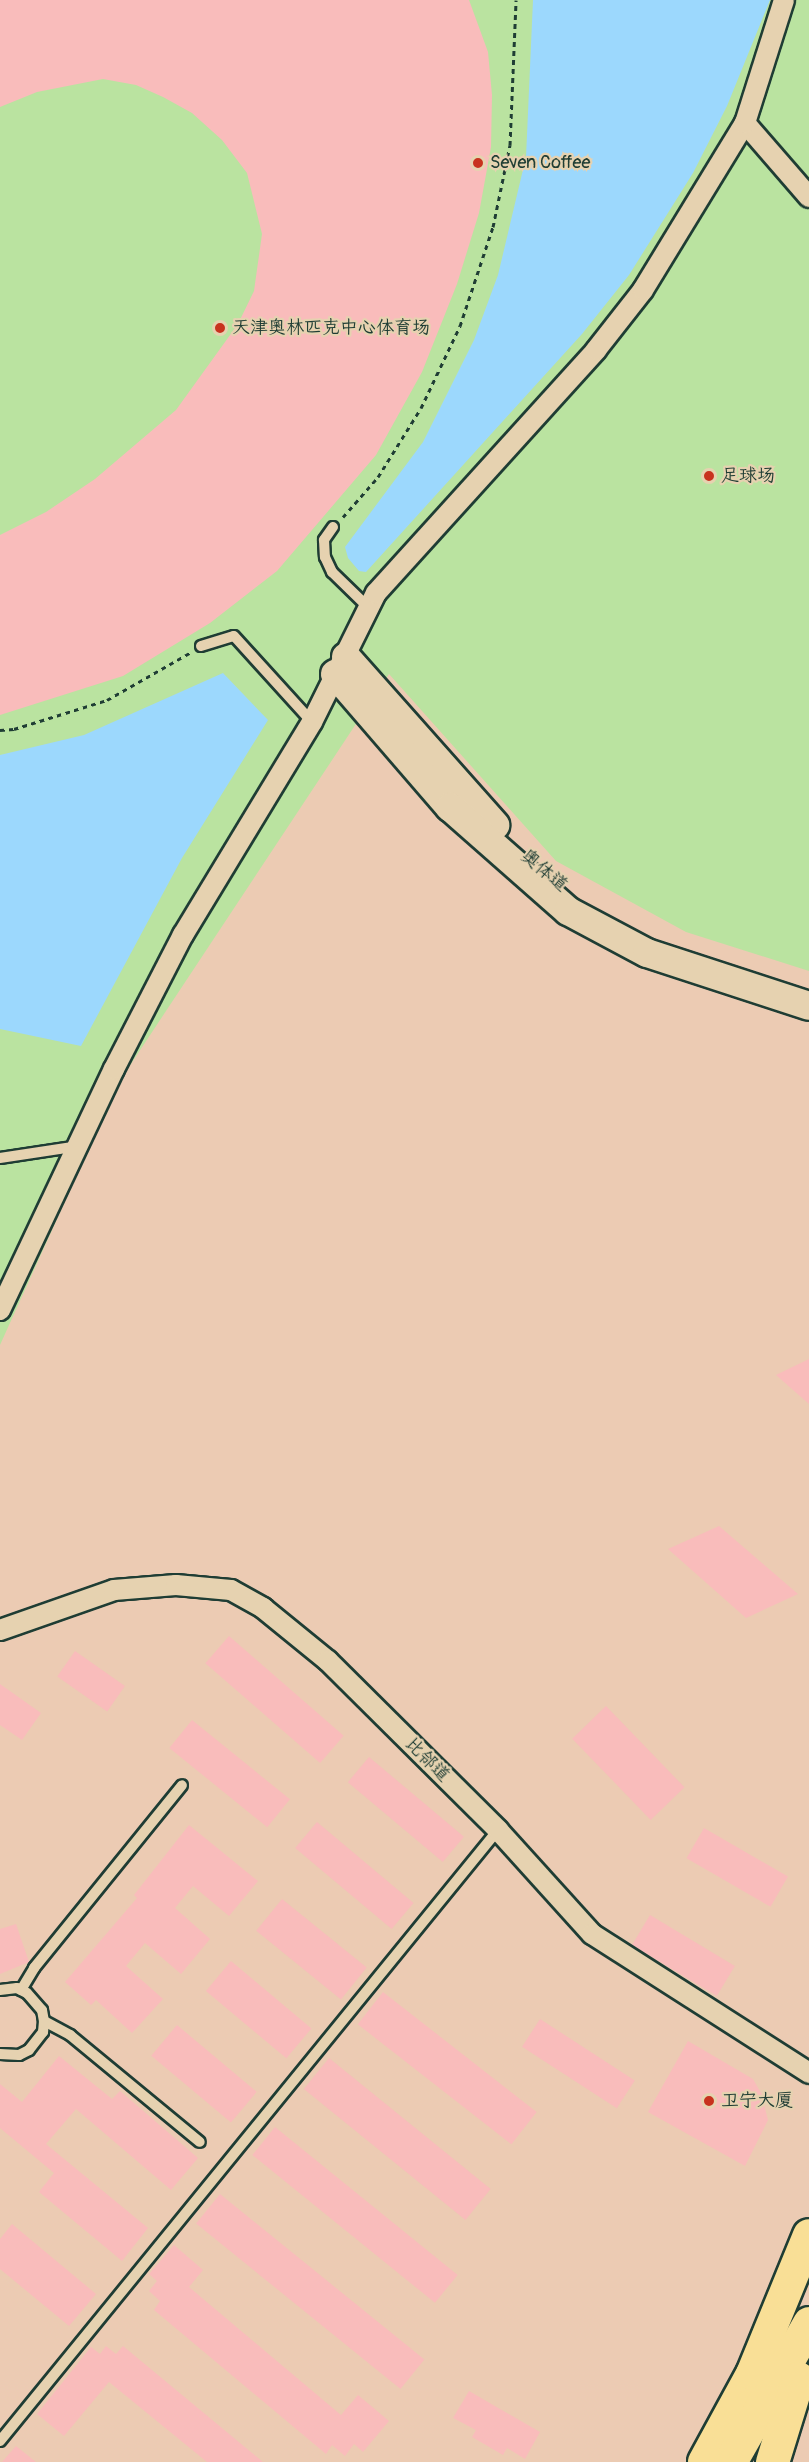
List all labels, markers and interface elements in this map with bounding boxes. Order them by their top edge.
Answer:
place label: Seven Coffee [490,152,590,174]
marker: Seven Coffee [471,156,485,170]
place label: 天津奥林匹克中心体育场 [232,317,430,339]
marker: 天津奥林匹克中心体育场 [213,321,227,335]
place label: 足球场 [721,465,775,487]
marker: 足球场 [702,469,716,483]
street label: 奥体道 [516,845,572,897]
street label: 比邻道 [400,1733,454,1787]
place label: 卫宁大厦 [721,2090,793,2112]
marker: 卫宁大厦 [702,2094,716,2108]

